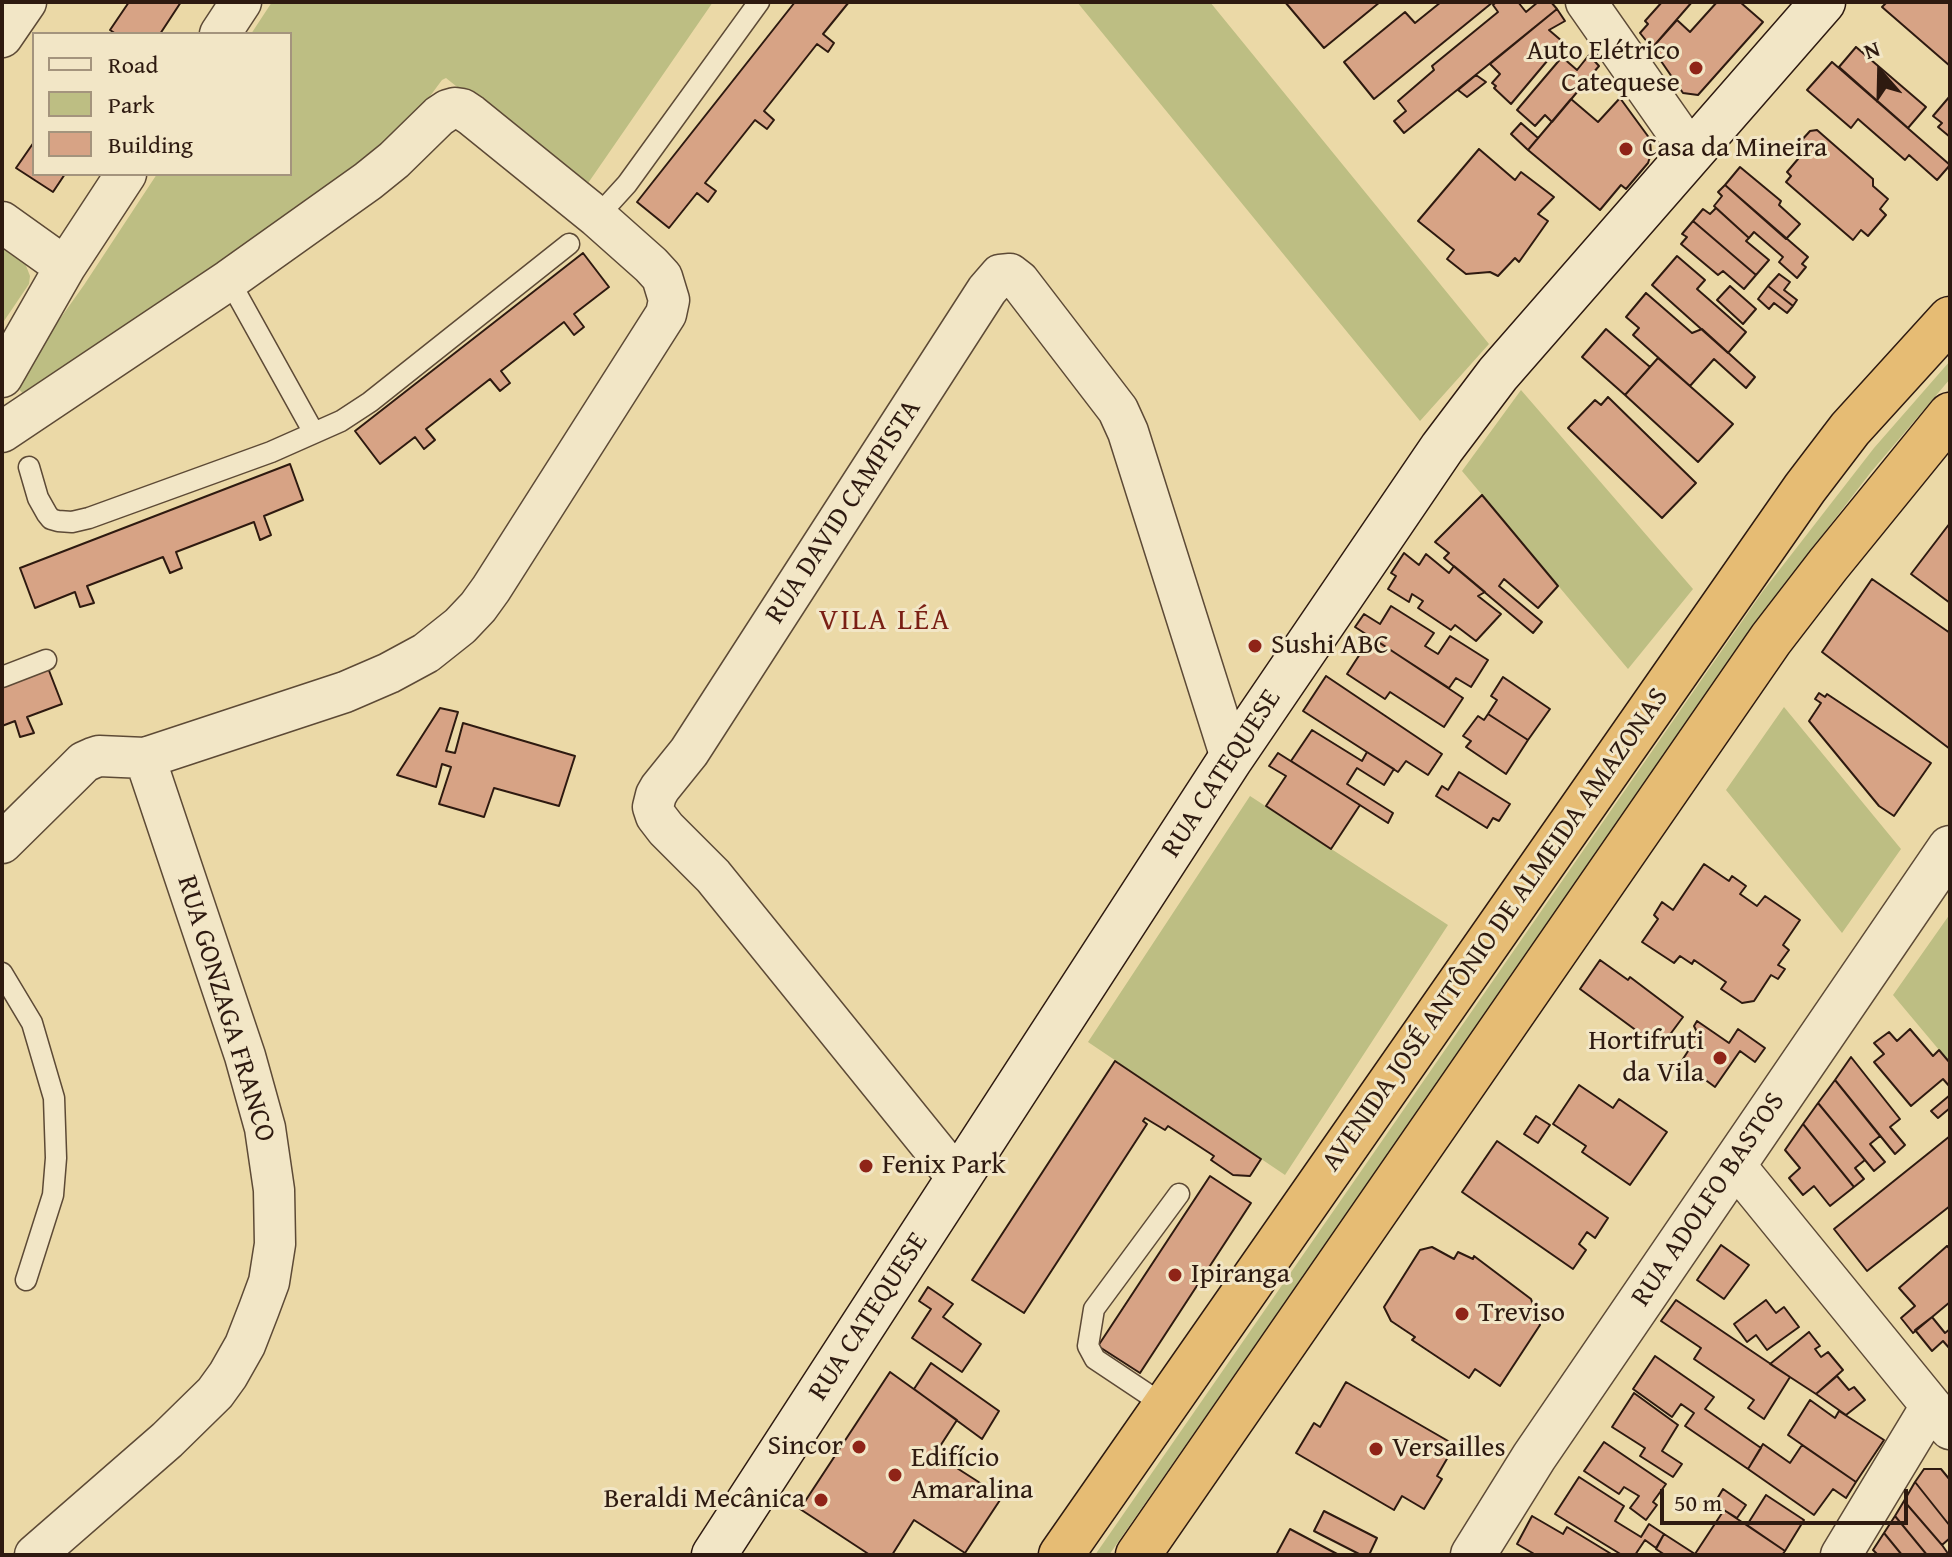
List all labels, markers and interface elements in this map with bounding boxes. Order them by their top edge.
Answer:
legend [32,32,292,176]
north arrow [1840,32,1920,112]
text: N [1859,32,1884,67]
place label: Auto Elétrico Catequese [1526,35,1680,101]
text: Road [108,47,158,82]
marker: Auto Elétrico Catequese [1687,59,1705,77]
text: Park [108,87,154,122]
text: Building [108,127,193,162]
place label: Casa da Mineira [1642,132,1827,166]
marker: Casa da Mineira [1617,140,1635,158]
street label: RUA DAVID CAMPISTA [759,394,929,630]
district label: VILA LÉA [819,603,951,639]
place label: Sushi ABC [1271,629,1389,663]
marker: Sushi ABC [1246,637,1264,655]
street label: AVENIDA JOSÉ ANTÔNIO DE ALMEIDA AMAZONAS [1315,682,1677,1178]
street label: RUA CATEQUESE [1155,684,1289,864]
street label: RUA GONZAGA FRANCO [169,872,281,1146]
place label: Hortifruti da Vila [1588,1025,1704,1091]
marker: Hortifruti da Vila [1711,1049,1729,1067]
street label: RUA ADOLFO BASTOS [1625,1087,1793,1313]
place label: Fenix Park [882,1149,1006,1183]
marker: Fenix Park [857,1157,875,1175]
street label: RUA CATEQUESE [802,1227,936,1407]
place label: Ipiranga [1191,1258,1290,1292]
marker: Ipiranga [1166,1266,1184,1284]
place label: Treviso [1478,1297,1565,1331]
marker: Treviso [1453,1305,1471,1323]
place label: Sincor [768,1430,843,1464]
place label: Versailles [1392,1432,1506,1466]
marker: Sincor [850,1438,868,1456]
marker: Versailles [1367,1440,1385,1458]
place label: Edifício Amaralina [911,1442,1033,1508]
marker: Edifício Amaralina [886,1466,904,1484]
scale bar [1664,1473,1912,1523]
place label: Beraldi Mecânica [604,1483,805,1517]
text: 50 m [1674,1485,1722,1520]
marker: Beraldi Mecânica [812,1491,830,1509]

